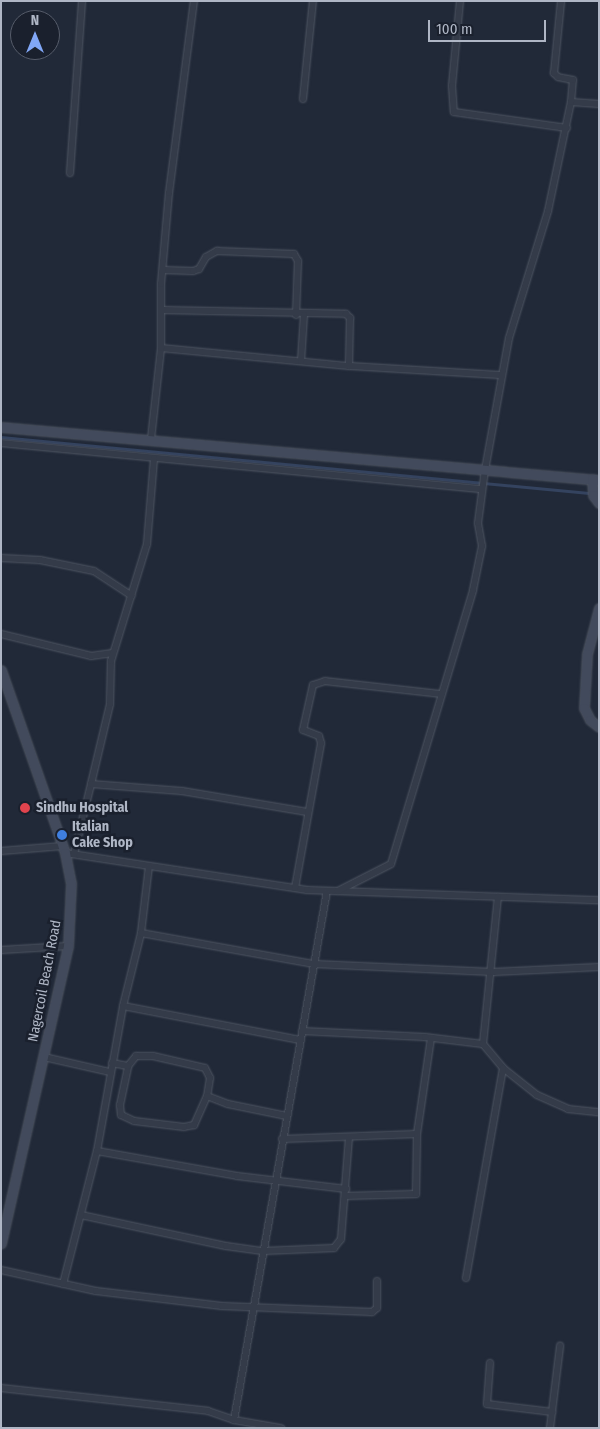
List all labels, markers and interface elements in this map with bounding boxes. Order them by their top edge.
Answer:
north arrow [10,10,60,60]
scale bar [430,10,548,42]
text: N [31,12,39,29]
text: 100 m [436,20,473,38]
place label: Sindhu Hospital [36,800,128,816]
marker: Sindhu Hospital [18,801,32,815]
place label: Italian Cake Shop [72,819,133,852]
marker: Italian Cake Shop [56,829,68,841]
street label: Nagercoil Beach Road [25,919,65,1043]

